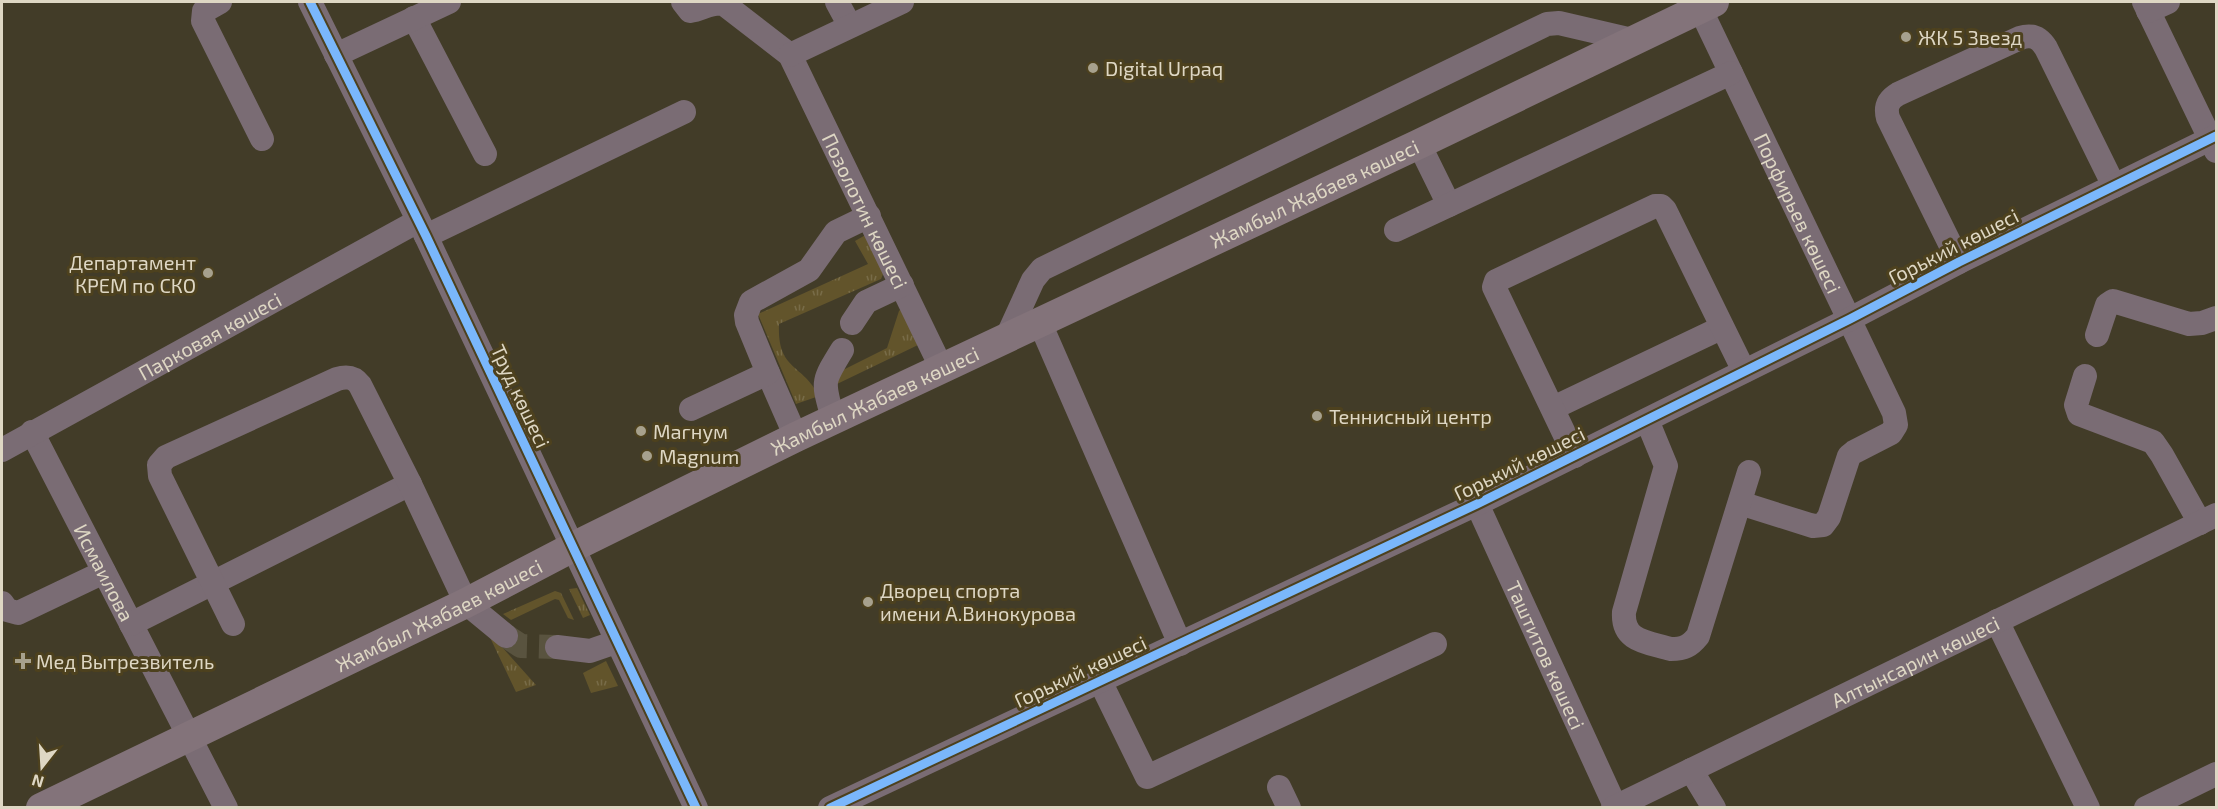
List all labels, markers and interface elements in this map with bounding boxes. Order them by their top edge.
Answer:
place label: ЖК 5 Звезд [1918,25,2022,49]
marker: ЖК 5 Звезд [1899,30,1913,44]
place label: Digital Urpaq [1105,56,1223,80]
marker: Digital Urpaq [1086,61,1100,75]
street label: Позолотин көшесі [818,129,913,292]
street label: Порфирьев көшесі [1750,129,1847,297]
street label: Жамбыл Жабаев көшесі [1206,134,1422,253]
street label: Горький көшесі [1884,203,2022,289]
place label: Департамент КРЕМ по СКО [69,250,196,297]
marker: Департамент КРЕМ по СКО [201,266,215,280]
street label: Парковая көшесі [134,287,285,385]
street label: Труд көшесі [486,341,555,452]
street label: Жамбыл Жабаев көшесі [766,341,983,460]
place label: Теннисный центр [1329,404,1492,428]
marker: Теннисный центр [1310,409,1324,423]
place label: Магнум [653,419,728,444]
street label: Горький көшесі [1449,421,1589,505]
marker: Магнум [634,424,648,438]
place label: Magnum [659,444,739,468]
marker: Magnum [640,449,654,463]
street label: Исмаилова [69,520,139,625]
street label: Жамбыл Жабаев көшесі [331,553,546,676]
street label: Таштитов көшесі [1502,577,1590,733]
place label: Дворец спорта имени А.Винокурова [880,578,1076,626]
marker: Дворец спорта имени А.Винокурова [861,595,875,609]
street label: Алтынсарин көшесі [1827,610,2003,712]
street label: Горький көшесі [1010,630,1150,712]
place label: Мед Вытрезвитель [36,649,214,673]
marker: Мед Вытрезвитель [14,652,32,670]
north arrow [12,737,72,797]
text: N [29,771,46,793]

